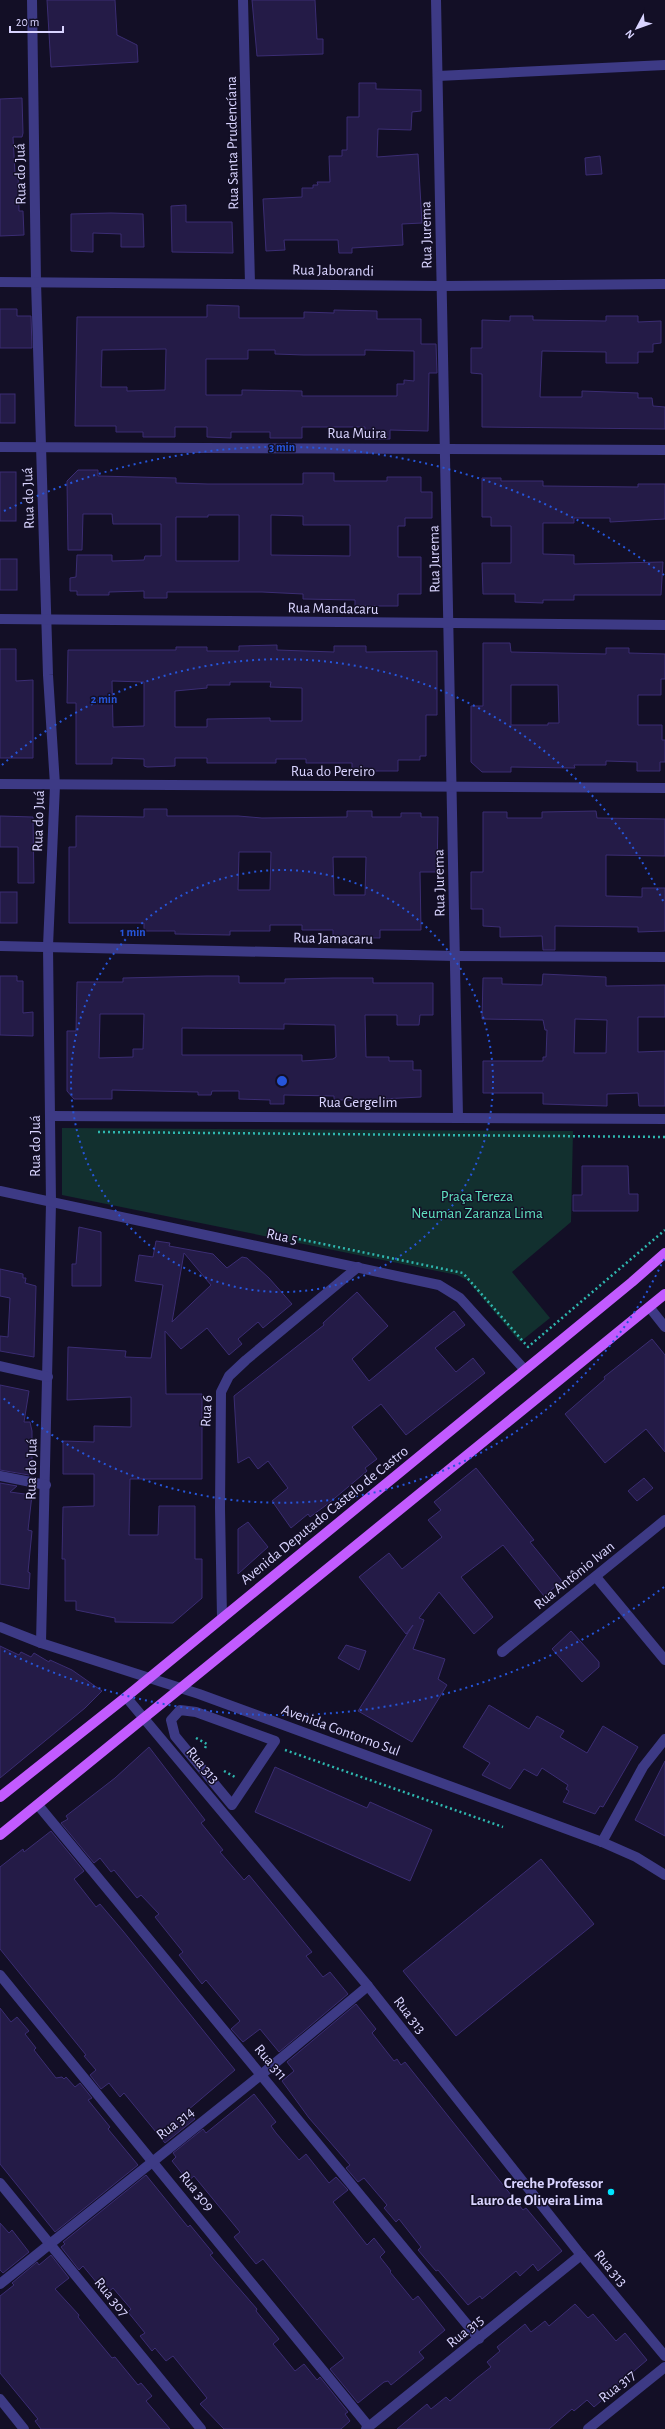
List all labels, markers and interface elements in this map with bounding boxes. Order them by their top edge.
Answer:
scale bar [10,8,63,34]
north arrow [617,8,657,48]
text: 20 m [16,16,39,28]
text: N [623,28,636,41]
street label: Rua Santa Prudencíana [224,76,241,210]
street label: Rua do Juá [12,143,29,205]
street label: Rua Jurema [418,201,435,269]
street label: Rua Jaborandi [292,262,374,279]
street label: Rua Muira [327,426,387,441]
text: 3 min [269,441,295,453]
street label: Rua do Juá [20,467,37,529]
street label: Rua Jurema [426,525,443,593]
street label: Rua Mandacaru [287,600,379,617]
text: 2 min [91,693,117,705]
street label: Rua do Pereiro [291,764,375,779]
street label: Rua do Juá [30,790,47,852]
street label: Rua Jurema [431,849,448,917]
text: 1 min [120,926,146,938]
street label: Rua Jamacaru [293,930,373,947]
centre of rings [275,1074,289,1088]
street label: Rua Gergelim [318,1095,398,1110]
street label: Rua do Juá [28,1115,43,1177]
park label: Praça Tereza Neuman Zaranza Lima [411,1189,543,1221]
street label: Rua 5 [265,1226,299,1247]
street label: Rua 6 [198,1395,215,1427]
street label: Rua do Juá [23,1438,40,1500]
street label: Avenida Deputado Castelo de Castro [238,1443,411,1588]
street label: Rua Antônio Ivan [531,1539,617,1612]
street label: Avenida Contorno Sul [279,1702,402,1759]
street label: Rua 313 [183,1744,222,1786]
street label: Rua 313 [391,1994,429,2037]
street label: Rua 311 [252,2042,290,2083]
street label: Rua 314 [153,2104,197,2143]
street label: Rua 309 [176,2169,217,2214]
place label: Creche Professor Lauro de Oliveira Lima [470,2176,604,2208]
marker: Creche Professor Lauro de Oliveira Lima [606,2187,616,2197]
street label: Rua 313 [591,2247,630,2289]
street label: Rua 307 [91,2275,132,2320]
street label: Rua 315 [444,2312,487,2351]
street label: Rua 317 [596,2367,639,2406]

